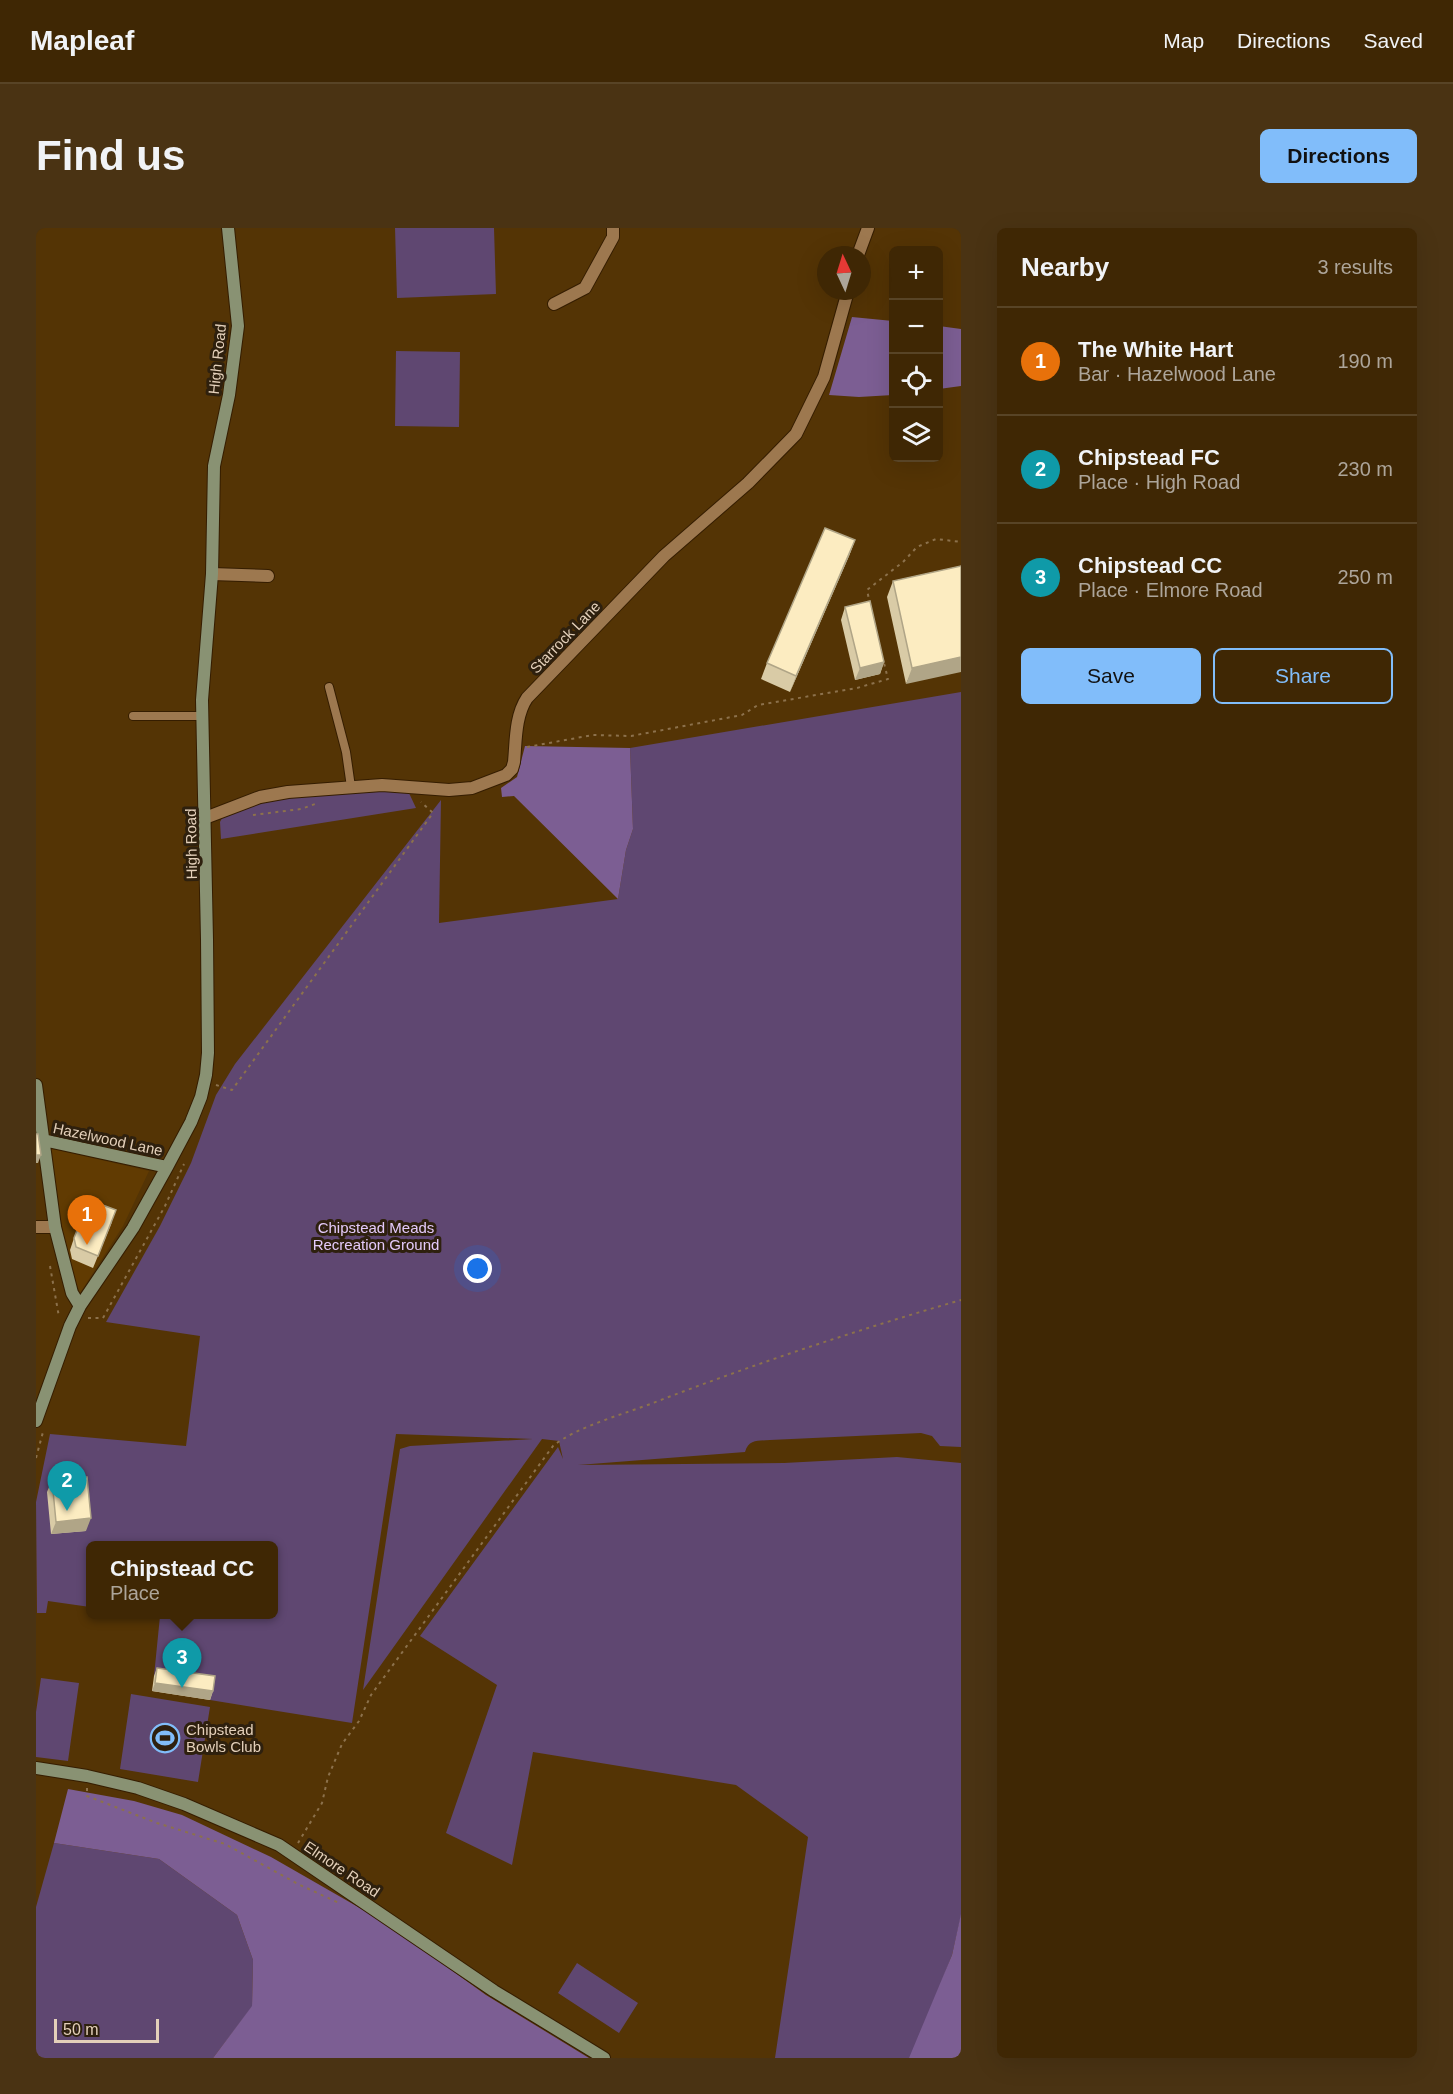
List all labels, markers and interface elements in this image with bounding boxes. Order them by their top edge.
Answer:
text: Mapleaf [30,25,134,56]
text: Map [1163,29,1204,52]
text: Directions [1237,29,1330,52]
text: Saved [1363,29,1423,52]
button: Directions [1260,129,1417,183]
text: Find us [36,132,185,179]
north arrow [817,246,871,300]
map controls [889,246,943,462]
button: + [889,246,943,300]
text: Nearby [1021,252,1109,282]
text: 3 results [1317,256,1393,278]
button: − [889,300,943,354]
street label: High Road [205,323,229,395]
text: The White Hart [1078,337,1233,362]
text: 1 [1035,350,1046,372]
text: 190 m [1337,350,1393,372]
button: locate [889,354,943,408]
text: Bar · Hazelwood Lane [1078,363,1276,385]
button: layers [889,408,943,462]
text: Chipstead FC [1078,445,1220,470]
text: 2 [1035,458,1046,480]
text: 230 m [1337,458,1393,480]
text: Place · High Road [1078,471,1240,493]
text: Chipstead CC [1078,553,1222,578]
text: 3 [1035,566,1046,588]
text: 250 m [1337,566,1393,588]
text: Place · Elmore Road [1078,579,1263,601]
street label: Starrock Lane [526,598,604,676]
button: Save [1021,648,1201,704]
button: Share [1213,648,1393,704]
street label: High Road [182,808,200,880]
street label: Hazelwood Lane [52,1119,164,1159]
pin: 1 [68,1196,106,1245]
park label: Chipstead Meads Recreation Ground [313,1219,439,1253]
your location [463,1254,492,1283]
pin: 2 [48,1462,87,1511]
popup [86,1541,278,1619]
text: Chipstead CC [110,1556,254,1581]
text: Place [110,1582,160,1604]
pin: 3 [162,1638,202,1688]
place label: Chipstead Bowls Club [186,1721,261,1755]
sports icon: Chipstead Bowls Club [149,1722,181,1754]
street label: Elmore Road [301,1837,383,1901]
scale bar [54,2016,159,2044]
text: 50 m [63,2021,99,2038]

